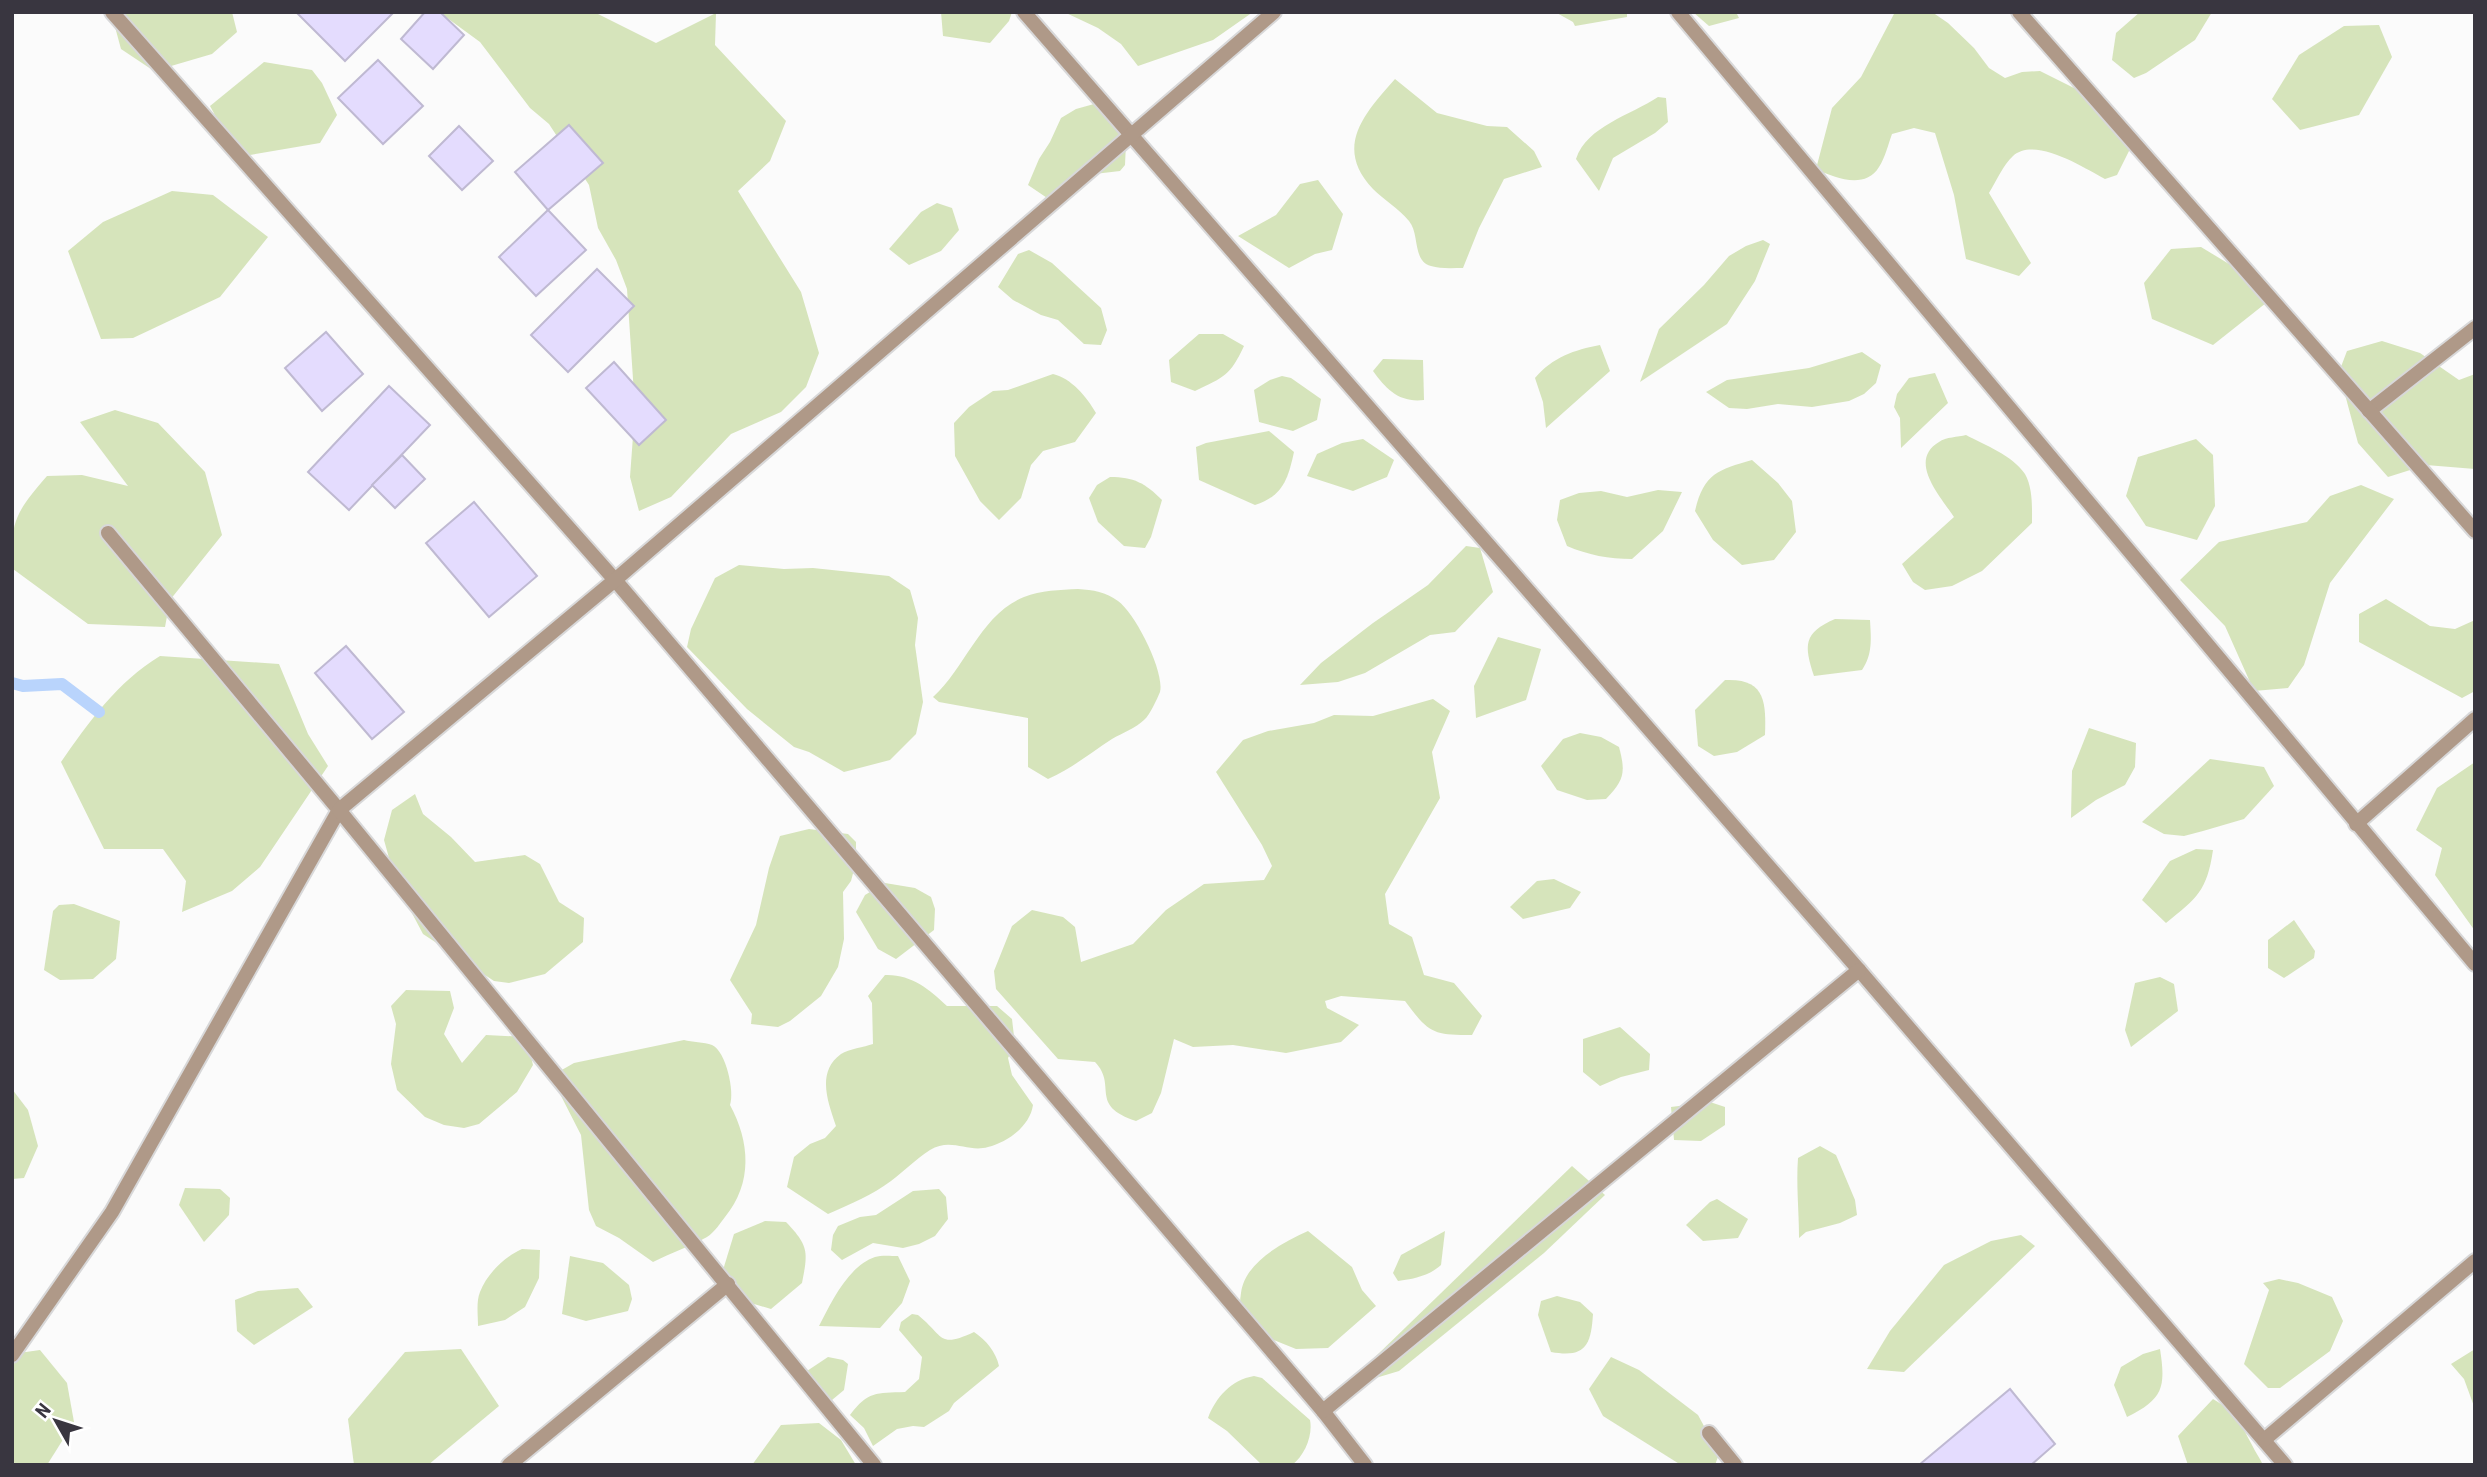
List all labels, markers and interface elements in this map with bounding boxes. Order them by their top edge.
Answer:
north arrow [21,1386,91,1456]
text: N [31,1399,56,1422]

